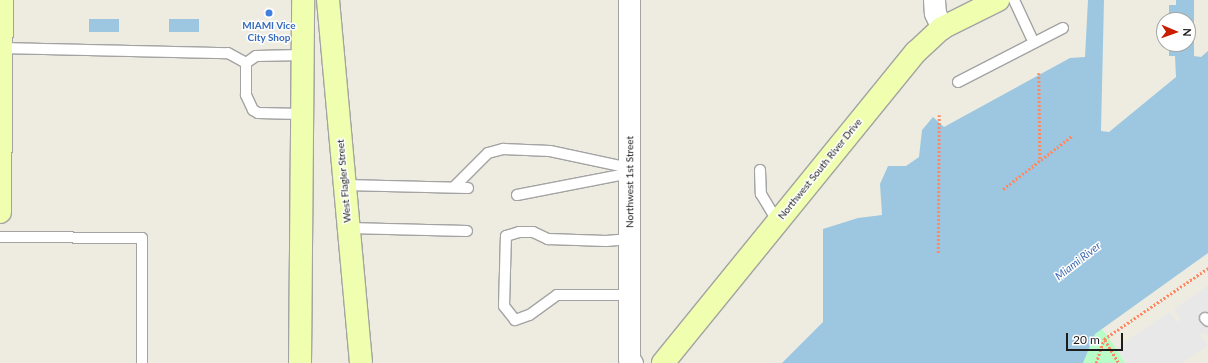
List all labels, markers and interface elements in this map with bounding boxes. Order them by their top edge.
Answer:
marker: MIAMI Vice City Shop [264,8,274,18]
north arrow [1156,12,1196,52]
place label: MIAMI Vice City Shop [242,19,296,42]
text: N [1181,28,1194,37]
street label: Northwest South River Drive [775,116,865,222]
street label: Northwest 1st Street [624,136,636,228]
street label: West Flagler Street [334,139,354,223]
water label: Miami River [1053,239,1103,283]
scale bar [1068,325,1125,351]
text: 20 m [1073,332,1100,347]

